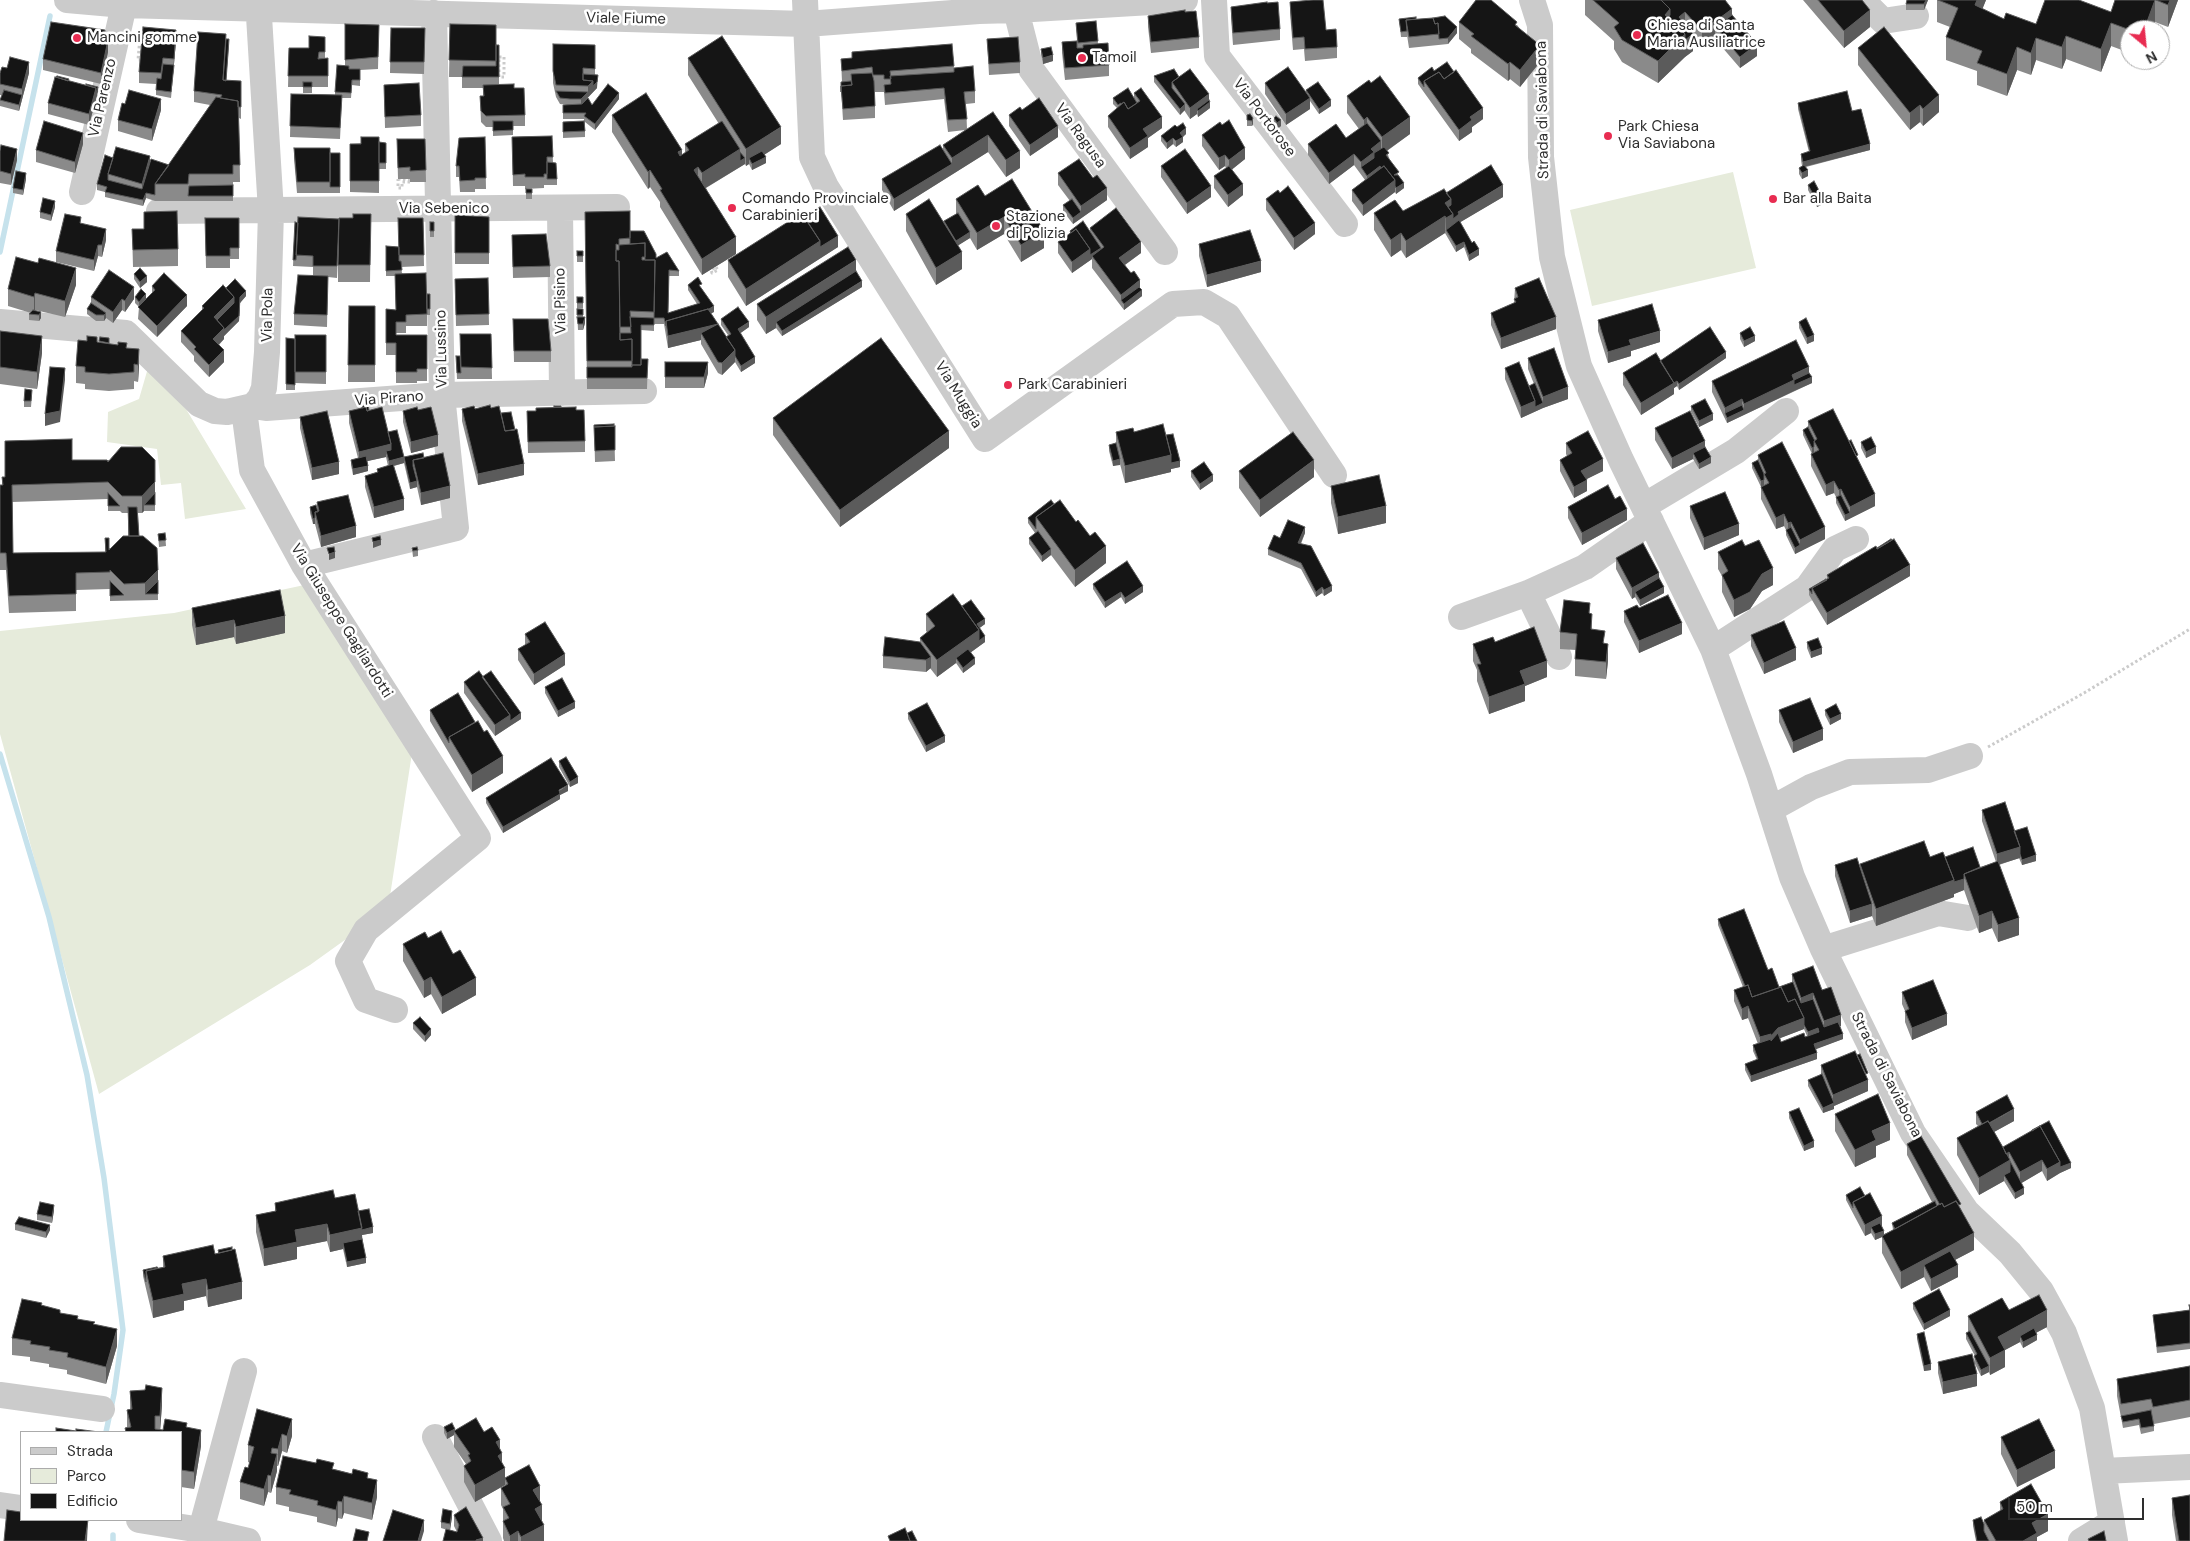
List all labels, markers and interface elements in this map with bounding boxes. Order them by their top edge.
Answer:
street label: Viale Fiume [586,9,666,29]
place label: Chiesa di Santa Maria Ausiliatrice [1647,17,1766,52]
north arrow [2120,20,2170,70]
place label: Mancini gomme [87,29,197,47]
marker: Chiesa di Santa Maria Ausiliatrice [1631,29,1643,41]
marker: Mancini gomme [71,32,83,44]
street label: Strada di Saviabona [1533,41,1553,179]
text: N [2143,47,2160,68]
place label: Tamoil [1092,49,1137,67]
marker: Tamoil [1076,52,1088,64]
street label: Via Parenzo [85,57,121,139]
street label: Via Portorose [1229,75,1299,161]
street label: Via Ragusa [1051,100,1109,172]
place label: Park Chiesa Via Saviabona [1618,118,1715,153]
marker: Park Chiesa Via Saviabona [1602,130,1614,142]
place label: Comando Provinciale Carabinieri [742,190,889,225]
place label: Bar alla Baita [1783,190,1872,208]
marker: Bar alla Baita [1767,193,1779,205]
street label: Via Sebenico [399,200,489,218]
marker: Comando Provinciale Carabinieri [726,202,738,214]
place label: Stazione di Polizia [1006,208,1066,243]
marker: Stazione di Polizia [990,220,1002,232]
street label: Via Pisino [551,267,571,335]
street label: Via Pola [259,288,277,342]
street label: Via Lussino [432,310,452,388]
street label: Via Muggia [930,358,986,432]
place label: Park Carabinieri [1018,376,1127,394]
marker: Park Carabinieri [1002,379,1014,391]
street label: Via Pirano [354,388,424,410]
street label: Via Giuseppe Gagliardotti [286,541,396,701]
street label: Strada di Saviabona [1847,1009,1925,1141]
legend [20,1431,182,1521]
text: Strada [67,1441,113,1461]
text: Parco [67,1466,106,1486]
scale bar [2010,1488,2146,1520]
text: Edificio [67,1491,118,1511]
text: 50 m [2016,1497,2053,1517]

